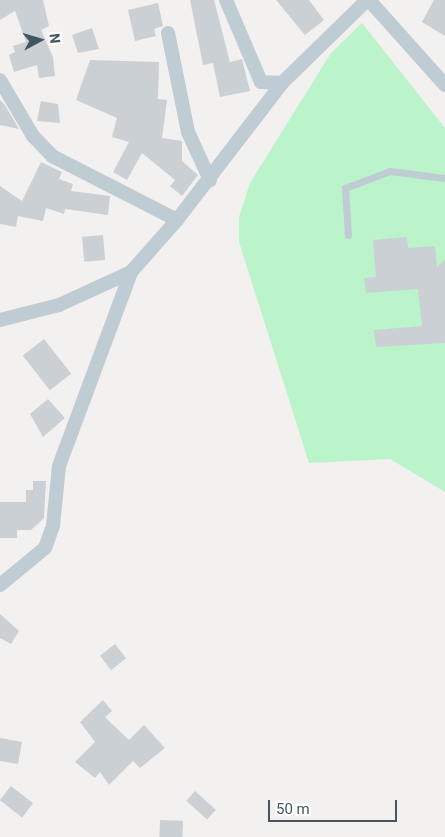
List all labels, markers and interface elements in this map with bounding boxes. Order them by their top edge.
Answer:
north arrow [15,15,65,65]
text: N [46,33,63,44]
scale bar [270,790,399,822]
text: 50 m [276,800,310,818]

